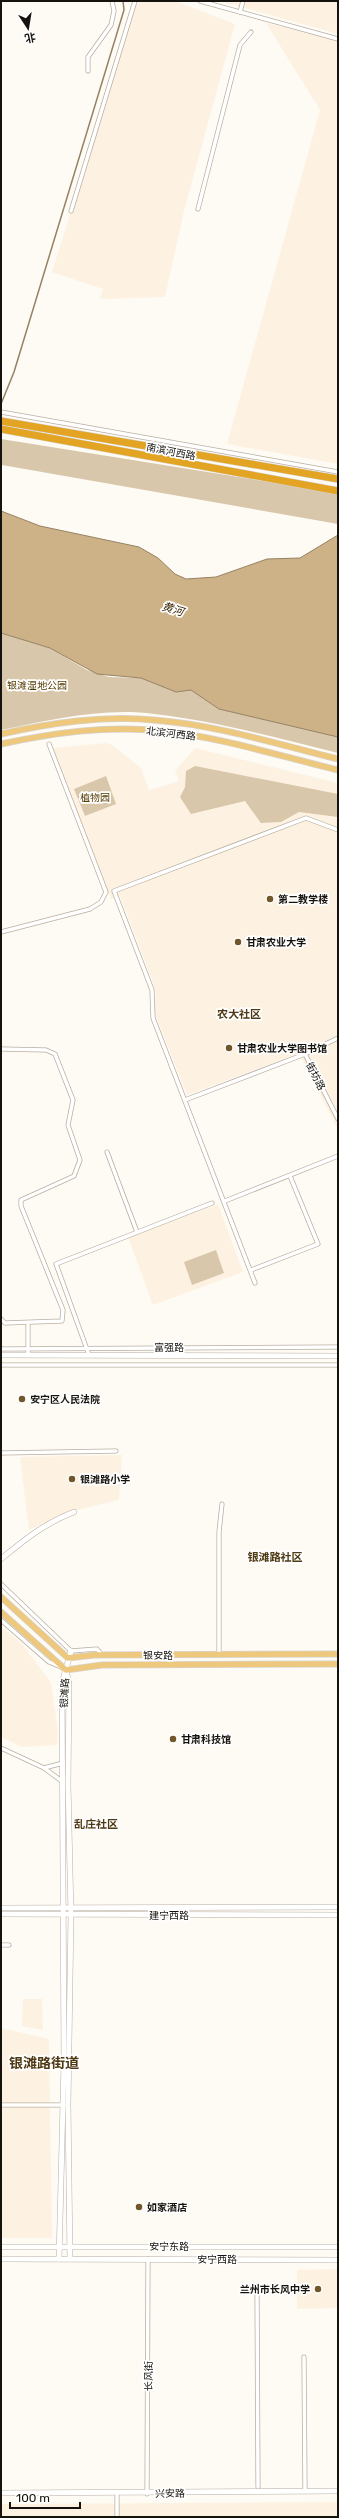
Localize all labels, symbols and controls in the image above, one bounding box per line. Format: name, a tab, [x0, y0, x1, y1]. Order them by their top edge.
north arrow	[8, 8, 48, 48]
text: 北	[23, 30, 37, 45]
street label: 南滨河西路	[145, 441, 196, 463]
water label: 黄河	[160, 600, 187, 619]
park label: 银滩湿地公园	[7, 680, 67, 692]
street label: 北滨河西路	[145, 725, 196, 743]
park label: 植物园	[80, 792, 110, 804]
marker: 第二教学楼	[265, 894, 275, 904]
place label: 第二教学楼	[278, 894, 328, 906]
marker: 甘肃农业大学	[233, 937, 243, 947]
place label: 甘肃农业大学	[246, 937, 306, 949]
district label: 农大社区	[217, 1008, 261, 1021]
marker: 甘肃农业大学图书馆	[224, 1043, 234, 1053]
place label: 甘肃农业大学图书馆	[237, 1043, 327, 1055]
street label: 街坊路	[302, 1059, 327, 1093]
street label: 富强路	[154, 1342, 184, 1354]
marker: 安宁区人民法院	[17, 1394, 27, 1404]
place label: 安宁区人民法院	[30, 1394, 100, 1406]
marker: 银滩路小学	[67, 1474, 77, 1484]
place label: 银滩路小学	[80, 1474, 130, 1486]
district label: 银滩路社区	[248, 1551, 303, 1564]
street label: 银安路	[143, 1650, 173, 1662]
street label: 银滩路	[58, 1678, 72, 1708]
marker: 甘肃科技馆	[168, 1734, 178, 1744]
place label: 甘肃科技馆	[181, 1734, 231, 1746]
district label: 乱庄社区	[74, 1818, 118, 1831]
street label: 建宁西路	[149, 1910, 189, 1922]
district label: 银滩路街道	[9, 2055, 79, 2072]
place label: 如家酒店	[147, 2201, 187, 2214]
marker: 如家酒店	[134, 2202, 144, 2212]
street label: 安宁东路	[149, 2241, 189, 2253]
street label: 安宁西路	[197, 2254, 237, 2266]
place label: 兰州市长风中学	[240, 2283, 310, 2296]
marker: 兰州市长风中学	[313, 2284, 323, 2294]
street label: 长风街	[143, 2361, 155, 2391]
scale bar	[10, 2484, 80, 2510]
street label: 兴安路	[155, 2488, 185, 2500]
text: 100 m	[16, 2491, 50, 2505]

